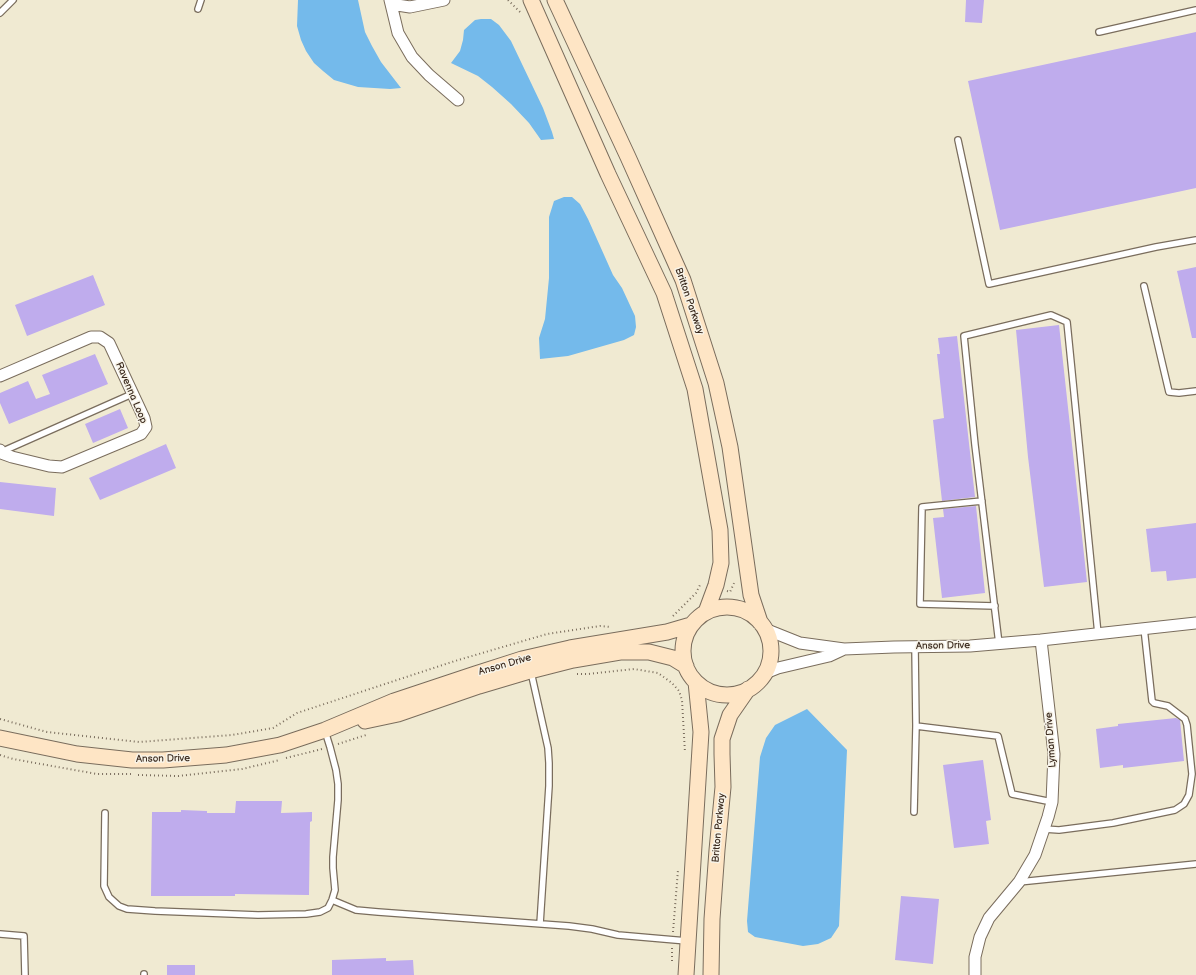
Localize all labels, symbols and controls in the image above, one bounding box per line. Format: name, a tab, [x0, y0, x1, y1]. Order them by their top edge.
street label: Britton Parkway	[672, 266, 706, 336]
street label: Ravenna Loop	[113, 360, 149, 426]
street label: Anson Drive	[916, 640, 970, 652]
street label: Anson Drive	[477, 652, 533, 678]
street label: Lyman Drive	[1043, 712, 1059, 768]
street label: Anson Drive	[136, 753, 190, 765]
street label: Britton Parkway	[710, 793, 728, 863]

